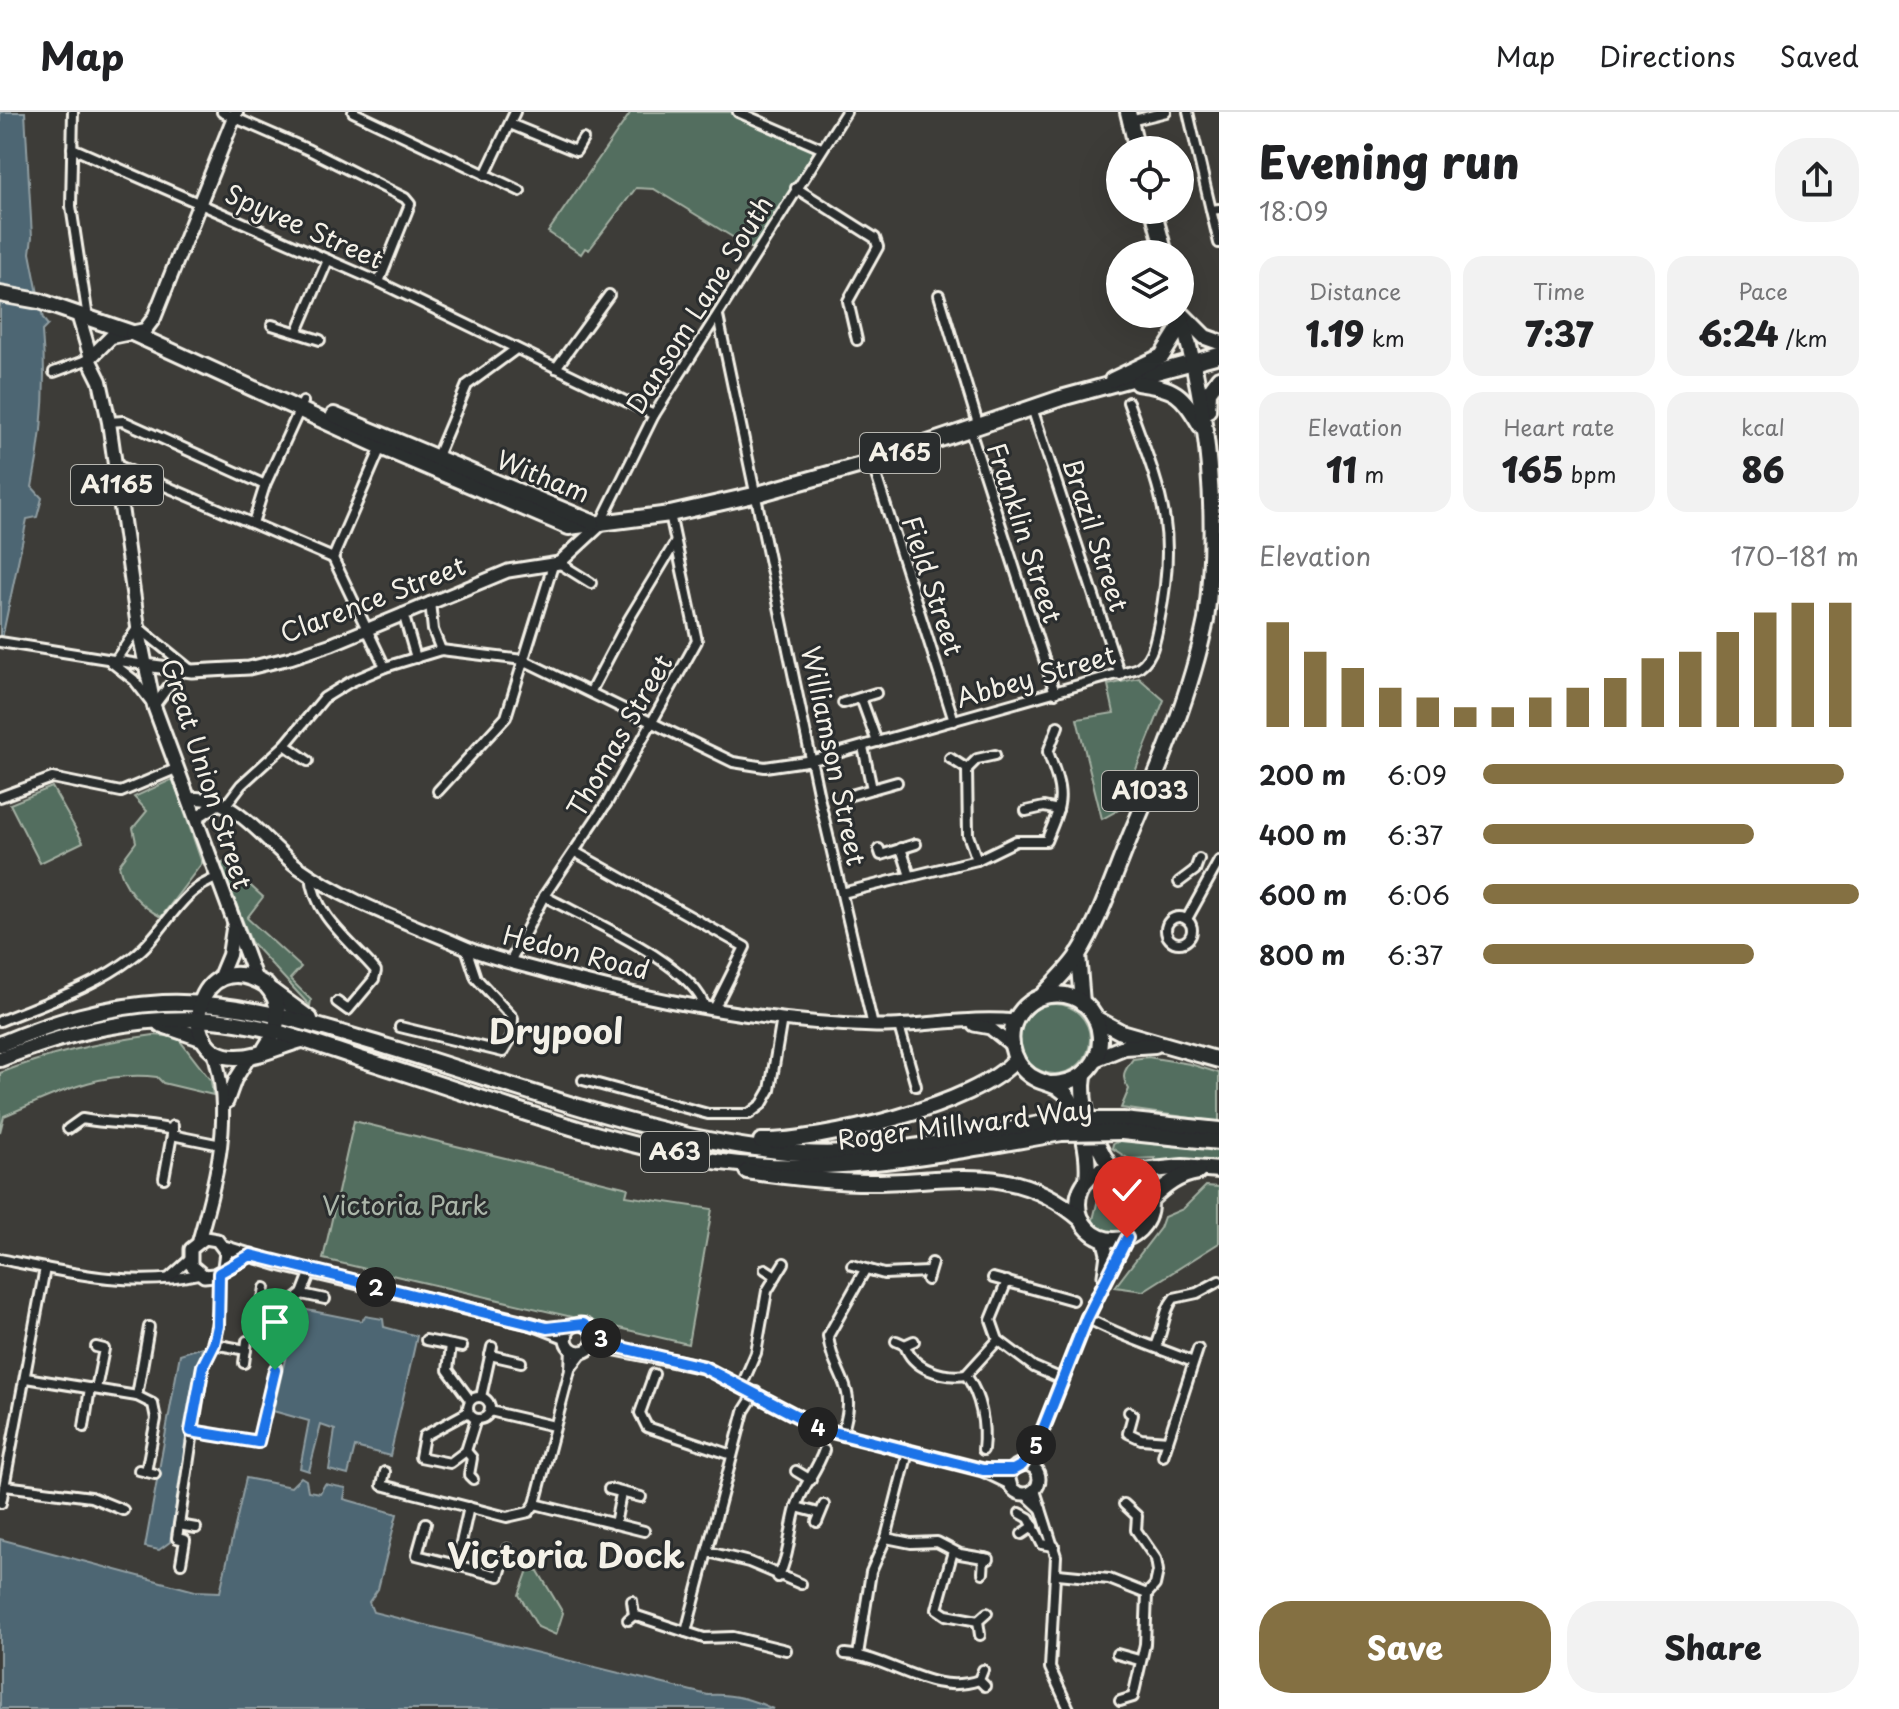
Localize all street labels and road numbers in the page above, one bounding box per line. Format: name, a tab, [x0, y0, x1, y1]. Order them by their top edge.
street label: Spyvee Street	[219, 173, 390, 278]
street label: Dansom Lane South	[616, 187, 782, 421]
road number: A165	[860, 433, 940, 473]
street label: Franklin Street	[978, 437, 1073, 628]
street label: Witham	[491, 439, 596, 512]
street label: Brazil Street	[1053, 453, 1140, 616]
road number: A1165	[71, 465, 163, 505]
street label: Field Street	[893, 511, 974, 660]
street label: Clarence Street	[274, 545, 471, 652]
street label: Abbey Street	[951, 634, 1120, 717]
street label: Williamson Street	[792, 642, 877, 869]
street label: Thomas Street	[556, 646, 681, 824]
street label: Great Union Street	[152, 653, 263, 894]
road number: A1033	[1102, 771, 1198, 811]
street label: Hedon Road	[499, 915, 654, 989]
street label: Roger Millward Way	[835, 1089, 1095, 1159]
road number: A63	[641, 1132, 709, 1172]

